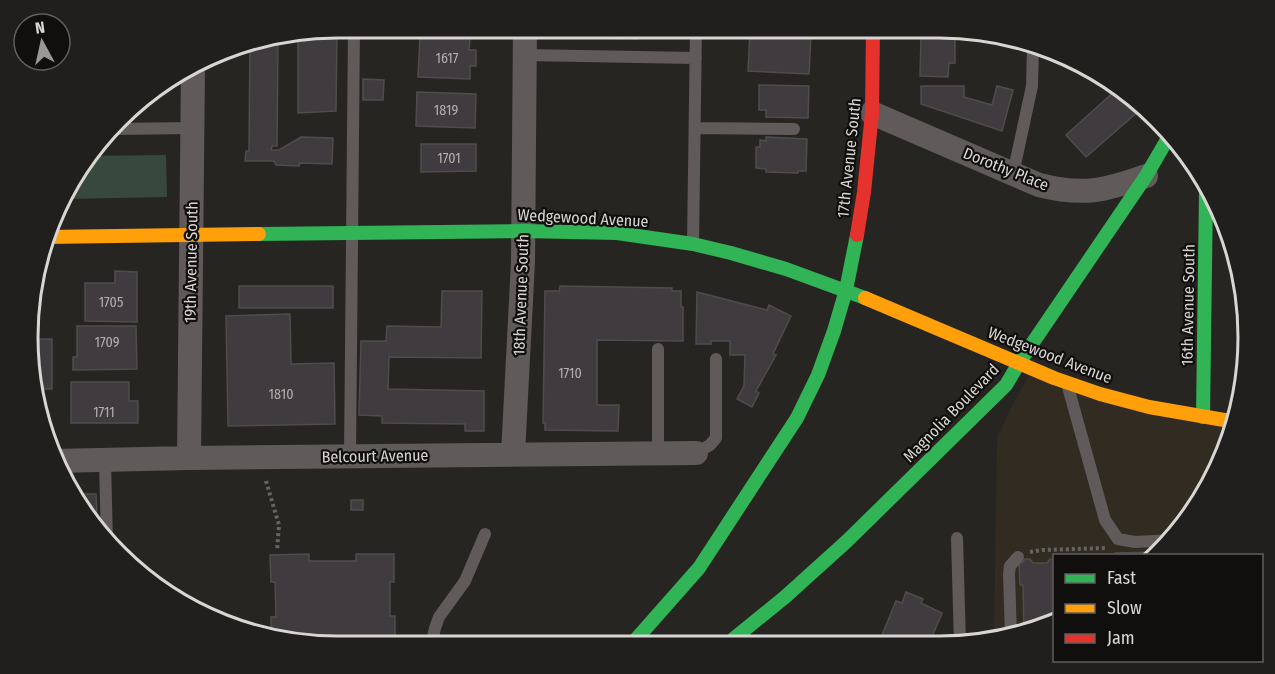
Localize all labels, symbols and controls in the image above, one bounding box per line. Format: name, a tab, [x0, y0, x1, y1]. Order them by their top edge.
north arrow	[12, 12, 72, 72]
text: N	[34, 18, 46, 38]
house number: 1617	[436, 50, 459, 67]
street label: 17th Avenue South	[833, 97, 865, 219]
house number: 1819	[434, 102, 458, 119]
street label: Dorothy Place	[961, 143, 1052, 195]
house number: 1701	[437, 150, 461, 167]
street label: 19th Avenue South	[180, 201, 202, 323]
street label: Wedgewood Avenue	[517, 205, 649, 231]
street label: 18th Avenue South	[509, 234, 533, 356]
street label: 16th Avenue South	[1177, 244, 1199, 366]
house number: 1705	[99, 294, 123, 311]
street label: Wedgewood Avenue	[985, 323, 1115, 387]
house number: 1709	[95, 334, 120, 351]
street label: Magnolia Boulevard	[899, 360, 1003, 466]
house number: 1710	[558, 365, 582, 382]
house number: 1810	[269, 386, 293, 403]
house number: 1711	[93, 404, 115, 421]
street label: Belcourt Avenue	[321, 446, 429, 466]
legend	[1053, 554, 1263, 662]
text: Fast	[1107, 567, 1136, 589]
text: Slow	[1107, 597, 1142, 619]
text: Jam	[1107, 627, 1135, 649]

